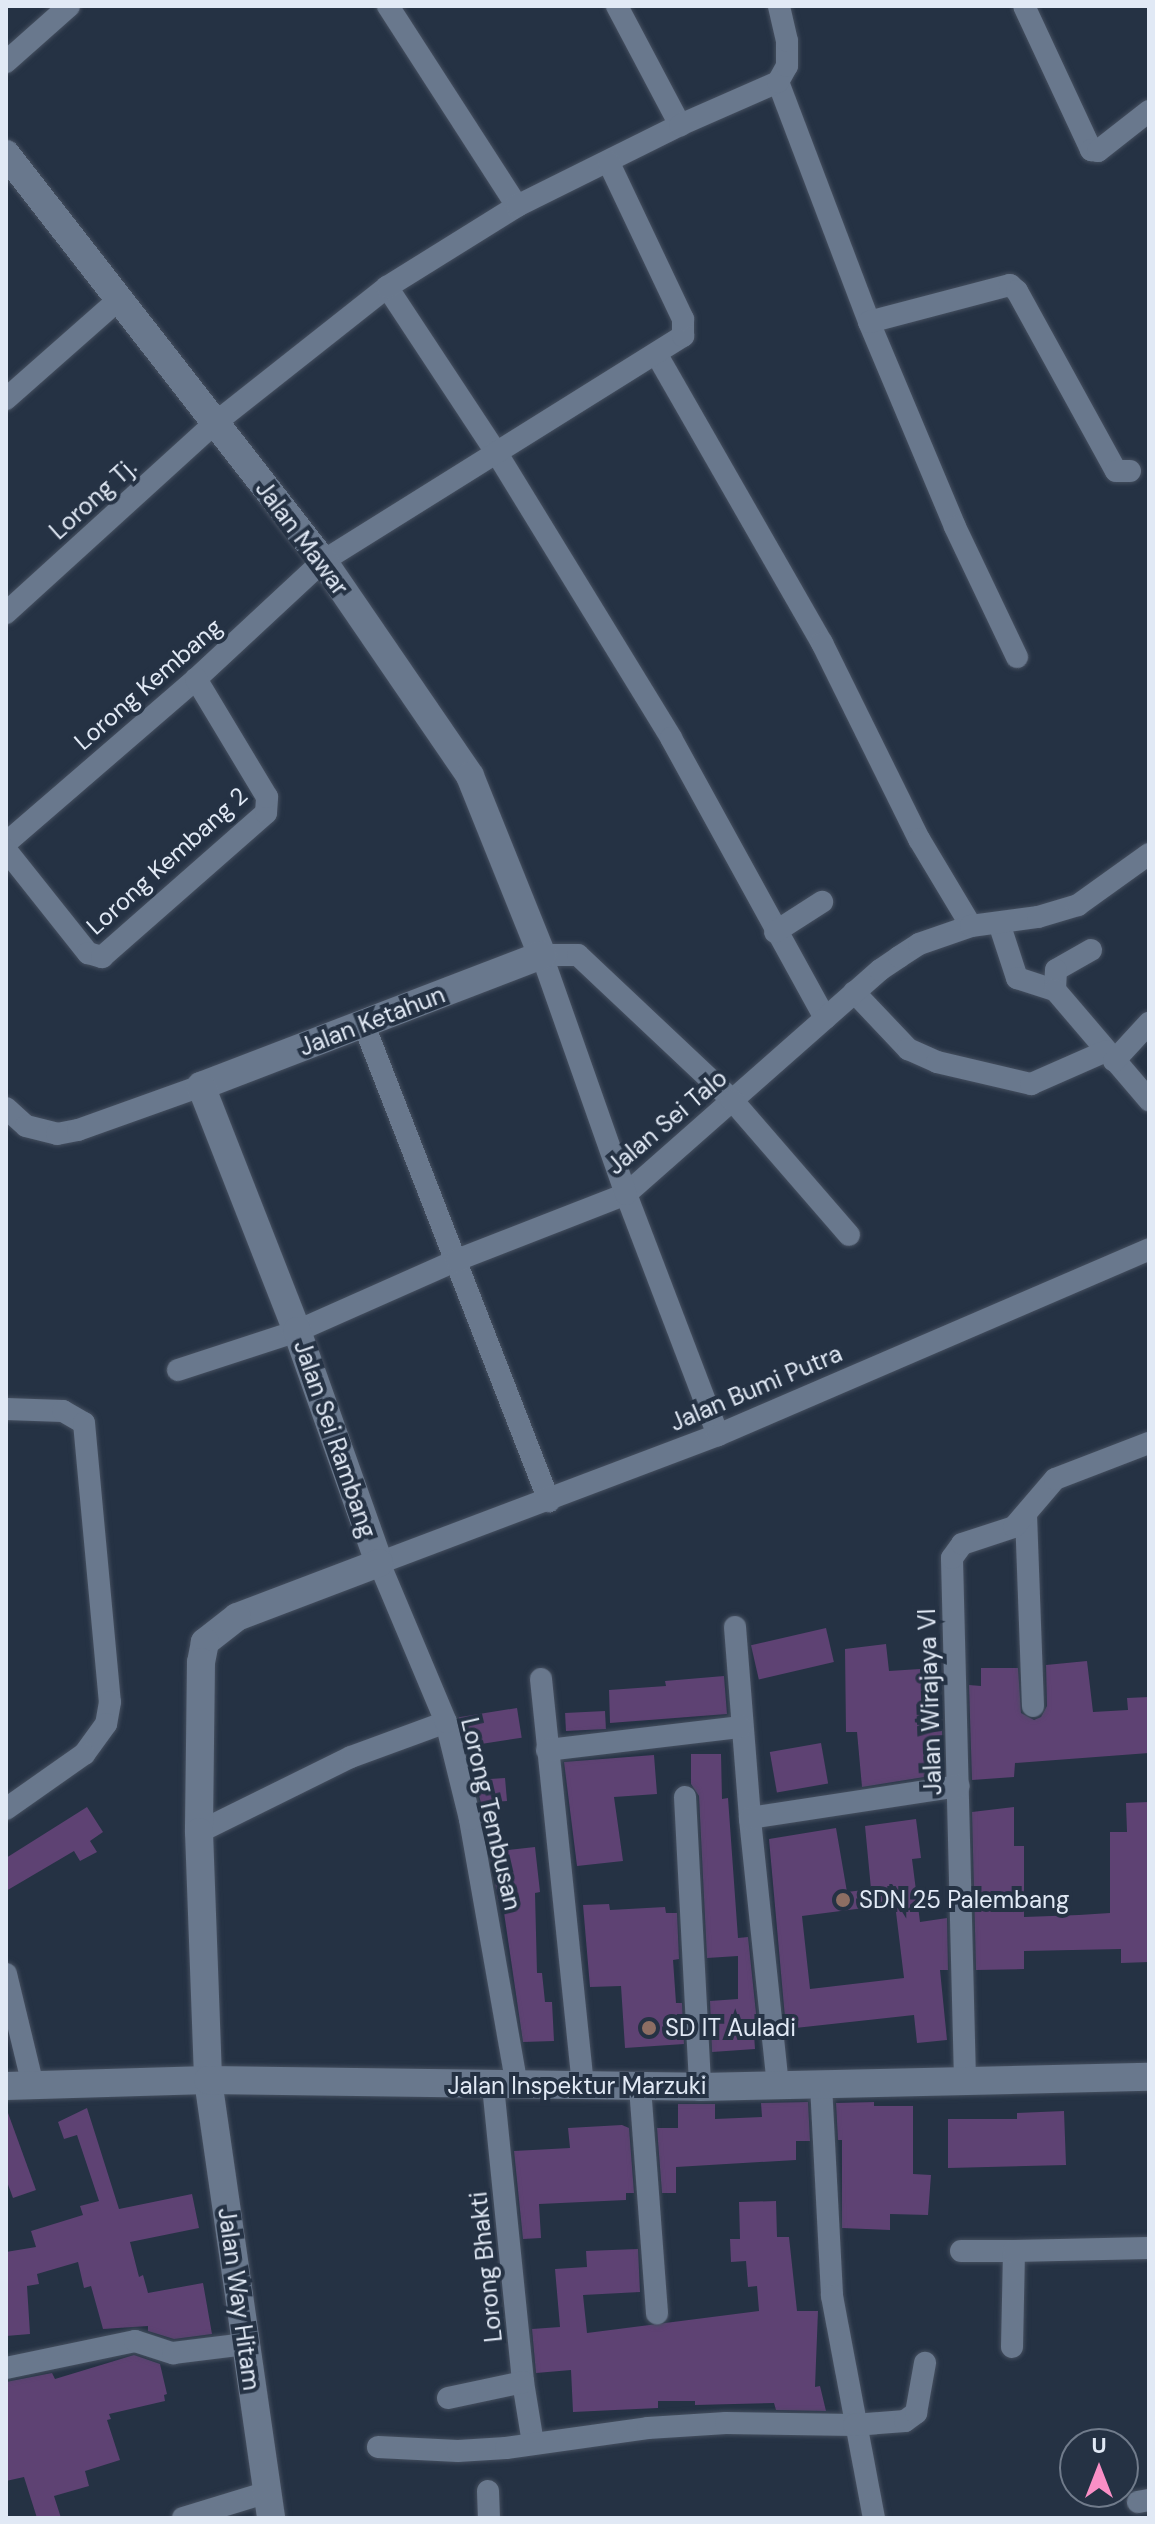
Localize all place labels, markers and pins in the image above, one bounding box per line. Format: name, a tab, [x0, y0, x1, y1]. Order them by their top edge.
place label: SDN 25 Palembang	[859, 1886, 1069, 1914]
marker: SDN 25 Palembang	[834, 1891, 852, 1909]
place label: SD IT Auladi	[665, 2014, 796, 2042]
marker: SD IT Auladi	[640, 2019, 658, 2037]

